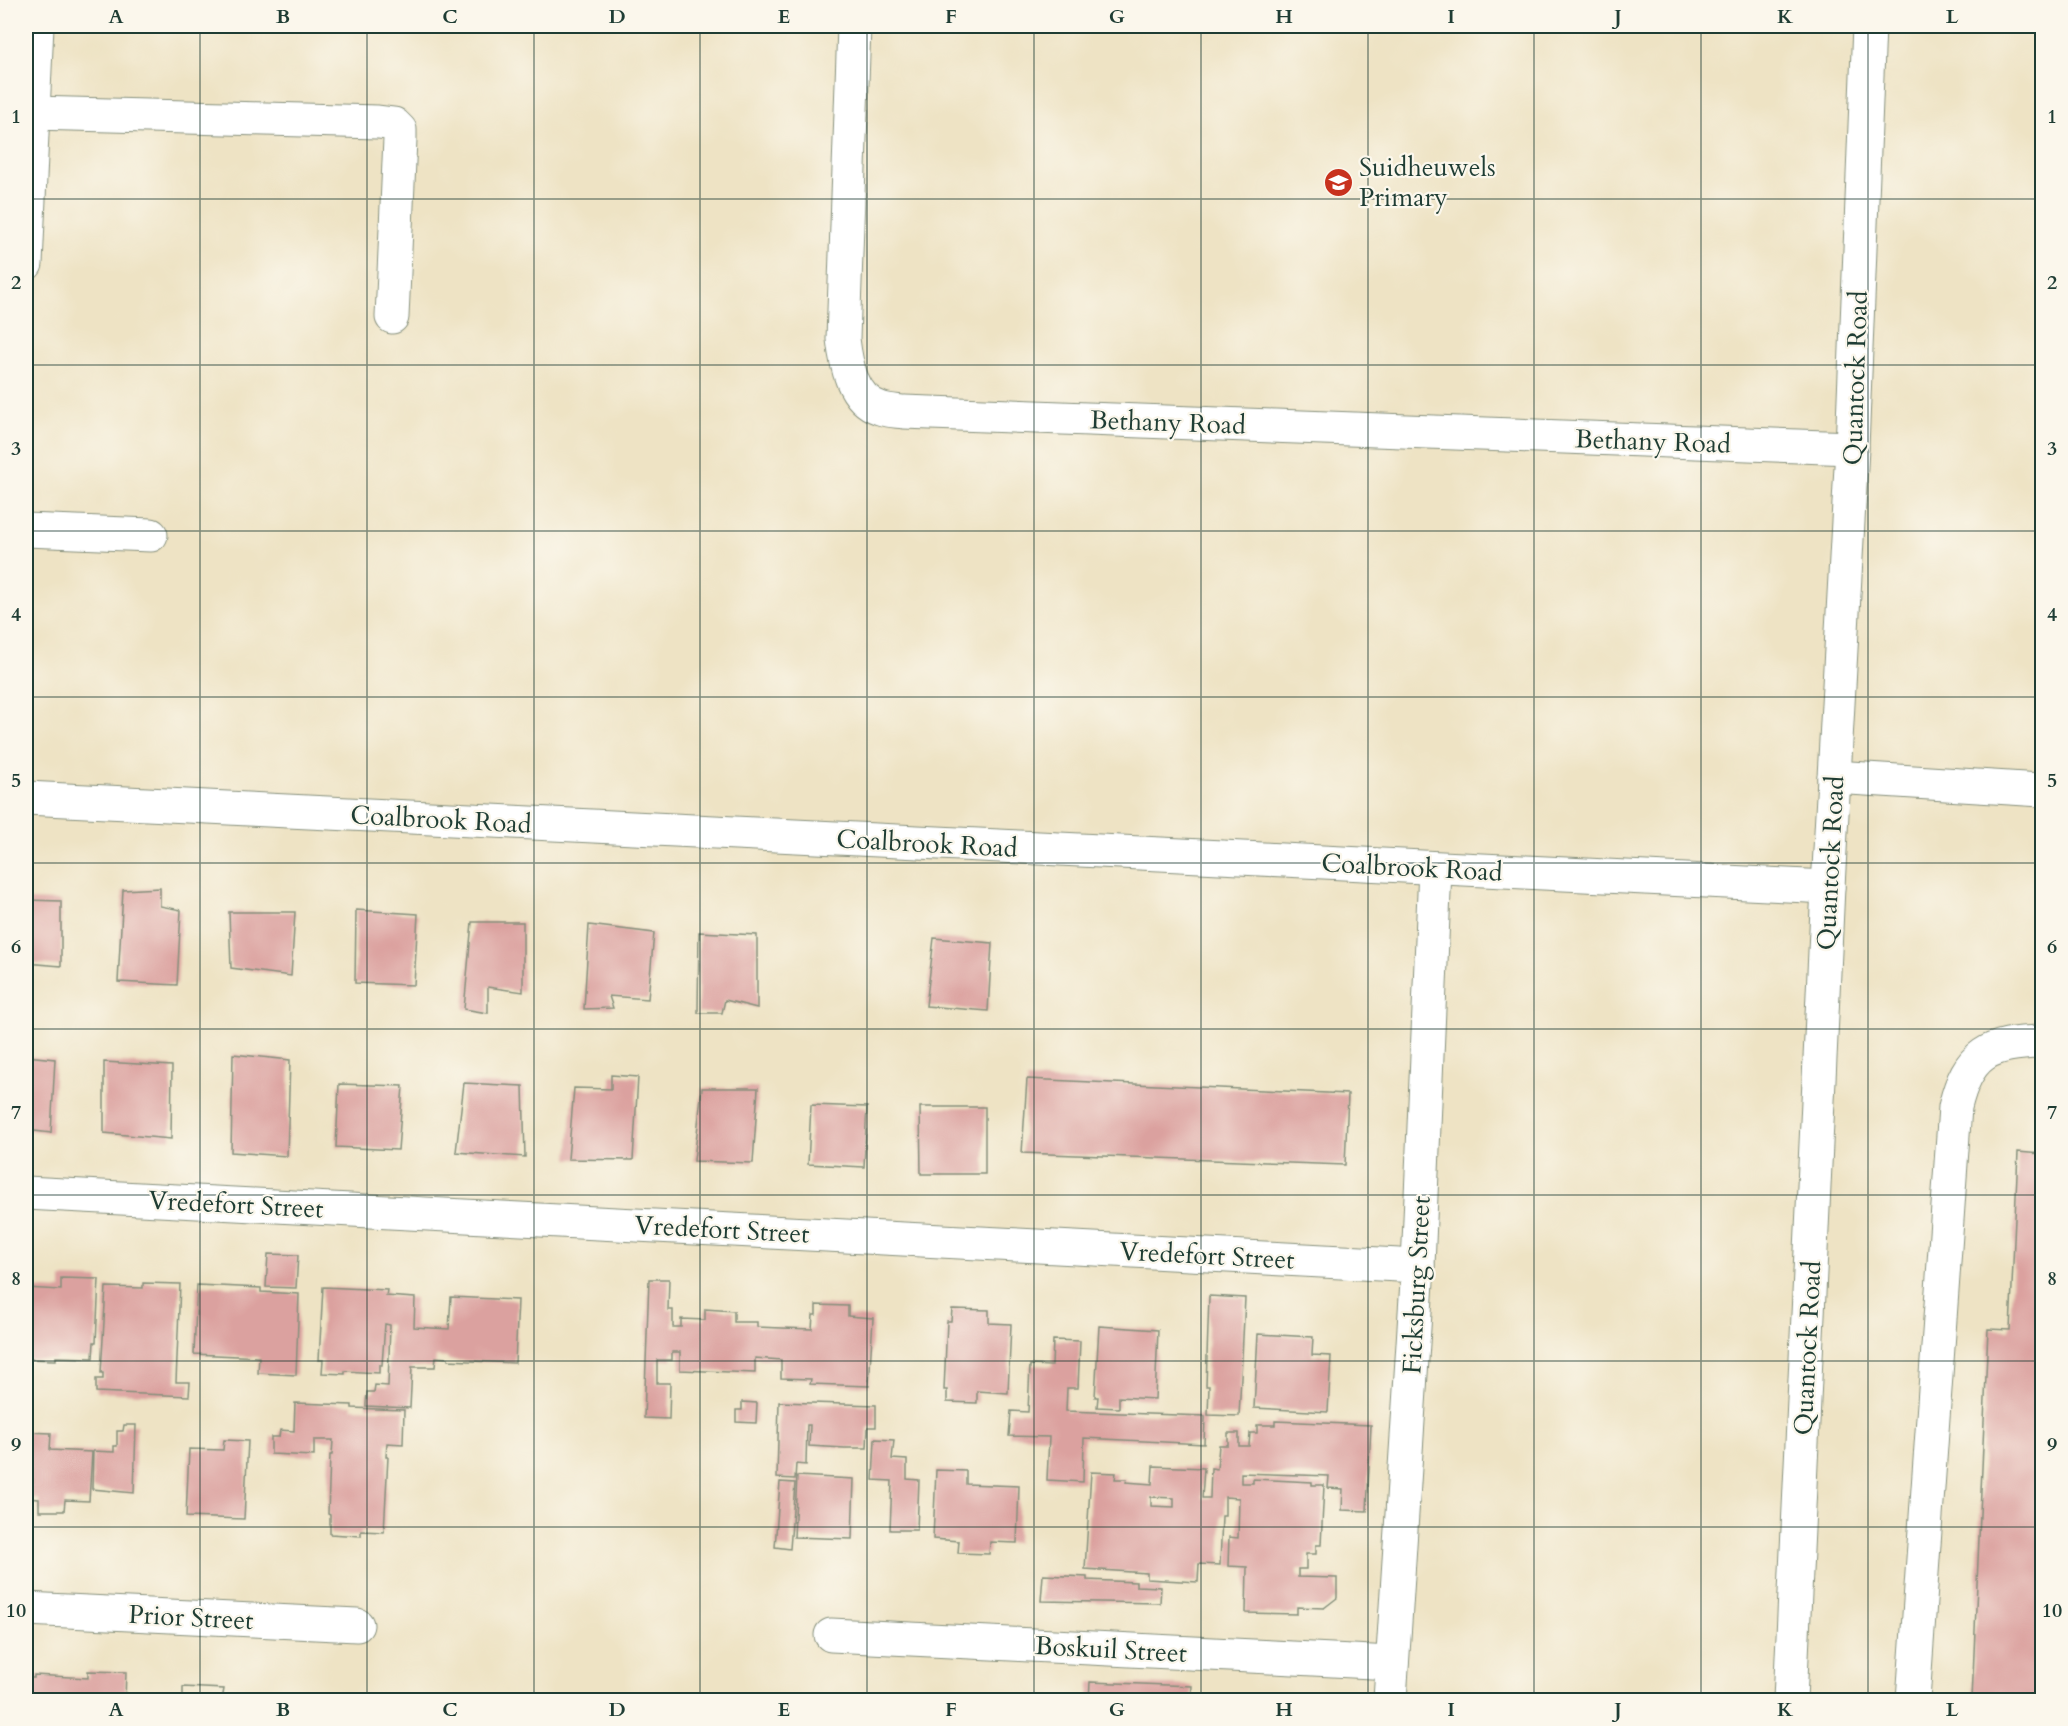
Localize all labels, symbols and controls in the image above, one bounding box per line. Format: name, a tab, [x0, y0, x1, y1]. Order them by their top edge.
text: A	[108, 3, 124, 30]
text: B	[276, 3, 290, 30]
text: C	[442, 3, 458, 30]
text: D	[608, 3, 626, 30]
text: E	[778, 3, 790, 30]
text: F	[945, 3, 957, 30]
text: G	[1109, 3, 1125, 30]
text: H	[1275, 3, 1293, 30]
text: I	[1447, 3, 1455, 30]
text: J	[1611, 3, 1622, 30]
text: K	[1777, 3, 1794, 30]
text: L	[1946, 3, 1959, 30]
text: 1	[11, 103, 21, 130]
text: 1	[2047, 103, 2057, 130]
place label: Suidheuwels Primary	[1359, 150, 1496, 215]
school or university icon: Suidheuwels Primary	[1322, 166, 1354, 198]
text: 2	[11, 269, 21, 296]
text: 2	[2047, 269, 2057, 296]
street label: Quantock Road	[1835, 290, 1876, 466]
street label: Bethany Road	[1089, 402, 1247, 443]
street label: Bethany Road	[1574, 421, 1732, 462]
text: 3	[11, 435, 21, 462]
text: 3	[2047, 435, 2057, 462]
text: 4	[11, 601, 21, 628]
text: 4	[2047, 601, 2057, 628]
text: 5	[11, 767, 21, 794]
text: 5	[2047, 767, 2057, 794]
street label: Quantock Road	[1808, 775, 1853, 951]
street label: Coalbrook Road	[349, 797, 533, 842]
street label: Coalbrook Road	[835, 821, 1019, 866]
street label: Coalbrook Road	[1320, 845, 1504, 890]
text: 6	[11, 933, 21, 960]
text: 6	[2047, 933, 2057, 960]
text: 7	[11, 1099, 21, 1126]
text: 7	[2047, 1099, 2057, 1126]
street label: Vredefort Street	[148, 1182, 324, 1227]
street label: Ficksburg Street	[1394, 1195, 1439, 1375]
street label: Vredefort Street	[634, 1207, 810, 1252]
street label: Vredefort Street	[1119, 1233, 1295, 1278]
street label: Quantock Road	[1785, 1260, 1830, 1436]
text: 8	[11, 1265, 21, 1292]
text: 8	[2047, 1265, 2057, 1292]
text: 9	[11, 1431, 21, 1458]
text: 9	[2047, 1431, 2057, 1458]
text: 10	[6, 1597, 26, 1624]
street label: Prior Street	[128, 1597, 254, 1638]
text: 10	[2042, 1597, 2062, 1624]
street label: Boskuil Street	[1034, 1628, 1188, 1671]
text: A	[108, 1696, 124, 1723]
text: B	[276, 1696, 290, 1723]
text: C	[442, 1696, 458, 1723]
text: D	[608, 1696, 626, 1723]
text: E	[778, 1696, 790, 1723]
text: F	[945, 1696, 957, 1723]
text: G	[1109, 1696, 1125, 1723]
text: H	[1275, 1696, 1293, 1723]
text: I	[1447, 1696, 1455, 1723]
text: J	[1611, 1696, 1622, 1723]
text: K	[1777, 1696, 1794, 1723]
text: L	[1946, 1696, 1959, 1723]

